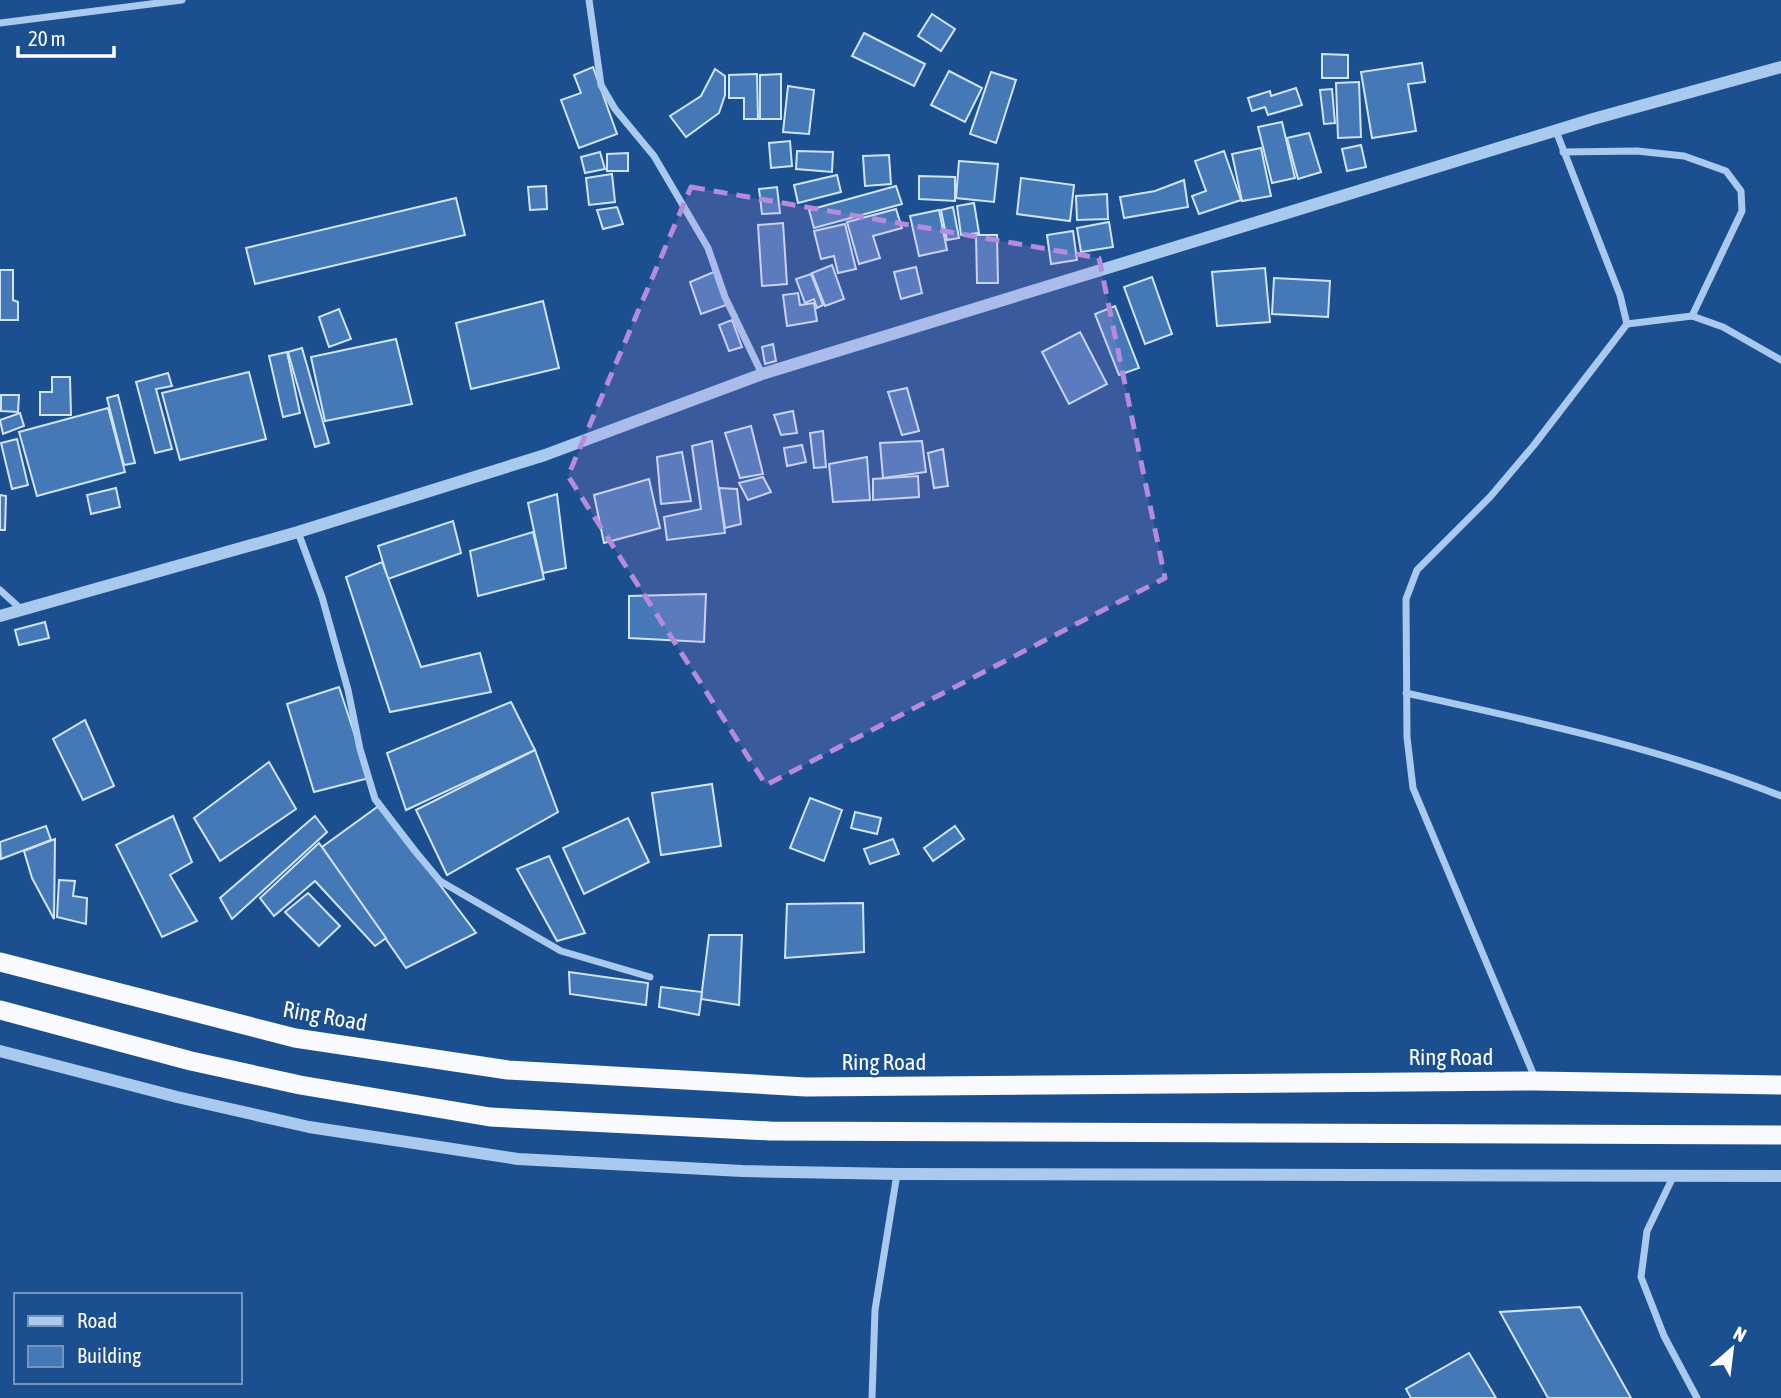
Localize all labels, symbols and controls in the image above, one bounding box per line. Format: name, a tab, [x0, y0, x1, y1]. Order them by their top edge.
scale bar	[18, 14, 114, 58]
text: 20 m	[28, 26, 66, 50]
street label: Ring Road	[281, 996, 369, 1036]
street label: Ring Road	[1409, 1044, 1493, 1070]
street label: Ring Road	[842, 1049, 926, 1075]
legend	[14, 1293, 242, 1384]
text: Road	[77, 1308, 117, 1332]
north arrow	[1697, 1314, 1767, 1384]
text: N	[1730, 1322, 1750, 1346]
text: Building	[77, 1343, 141, 1367]

